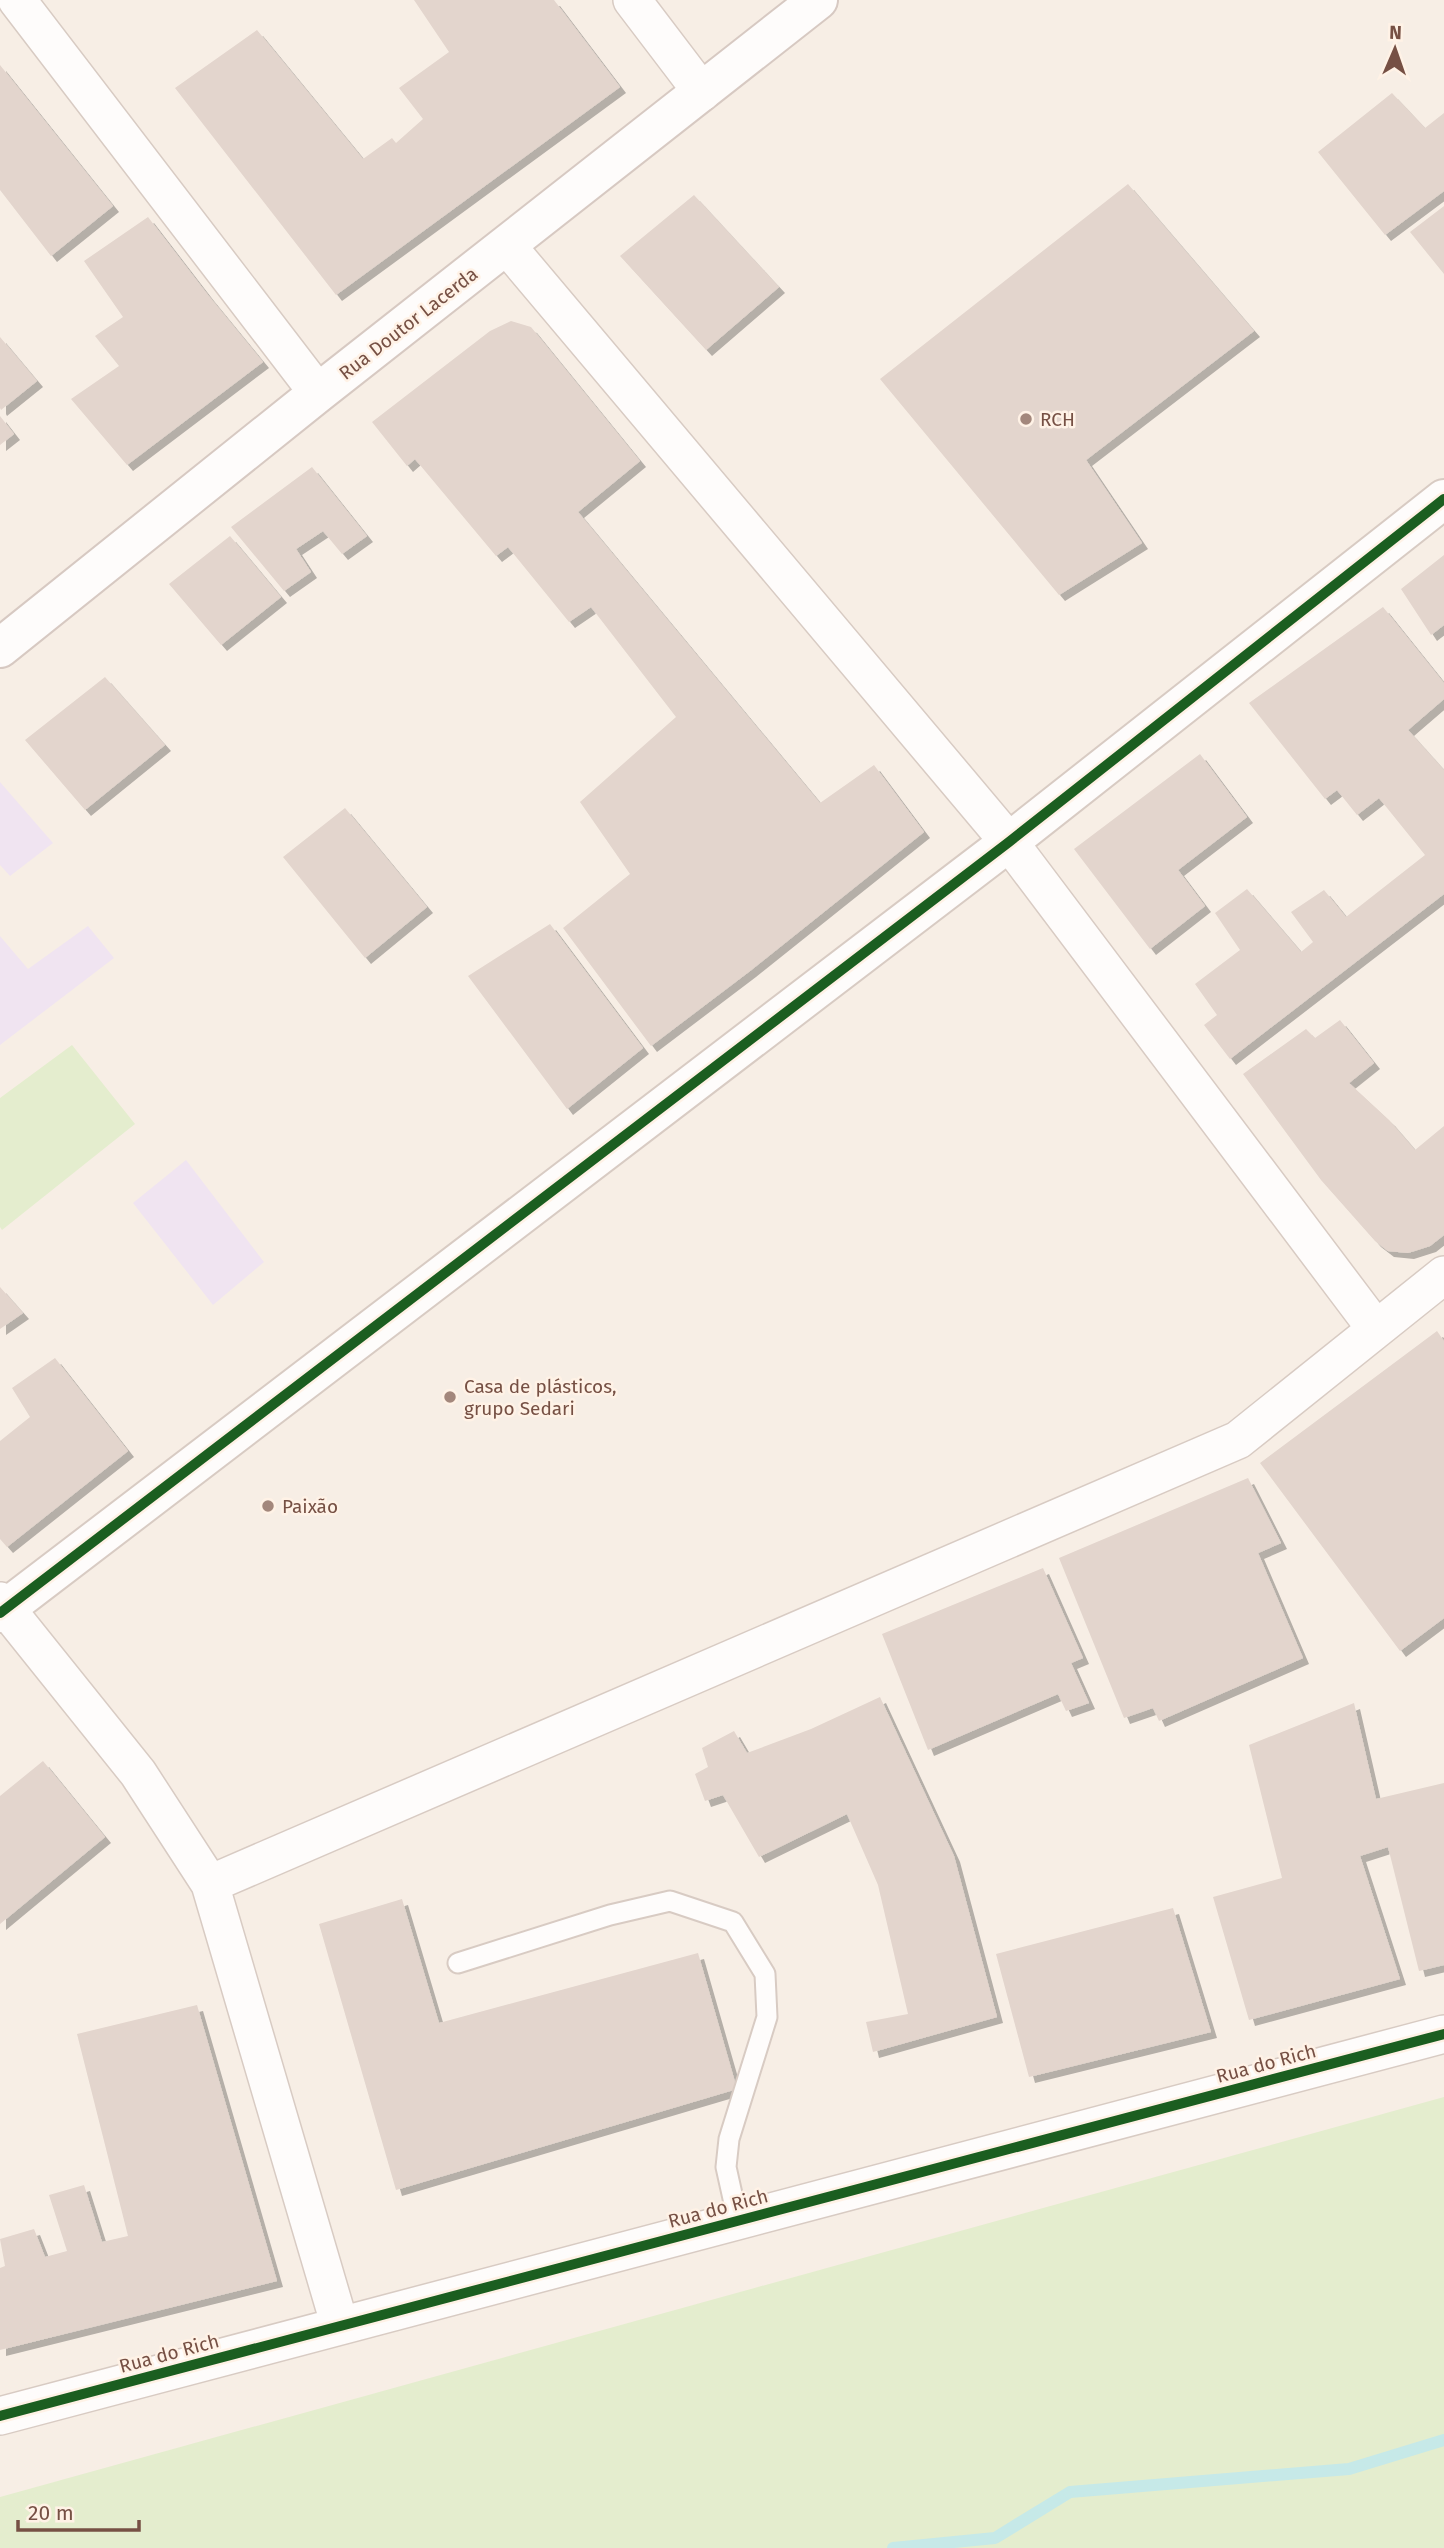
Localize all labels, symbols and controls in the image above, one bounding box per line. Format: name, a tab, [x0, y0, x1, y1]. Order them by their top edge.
north arrow	[1360, 14, 1430, 84]
text: N	[1389, 21, 1402, 44]
street label: Rua Doutor Lacerda	[334, 262, 482, 385]
place label: RCH	[1040, 408, 1075, 431]
marker: RCH	[1018, 411, 1034, 427]
place label: Casa de plásticos, grupo Sedari	[464, 1375, 617, 1420]
marker: Casa de plásticos, grupo Sedari	[442, 1389, 458, 1405]
place label: Paixão	[282, 1495, 338, 1518]
marker: Paixão	[260, 1498, 276, 1514]
street label: Rua do Rich	[1214, 2039, 1319, 2088]
street label: Rua do Rich	[666, 2184, 771, 2233]
street label: Rua do Rich	[117, 2329, 222, 2378]
scale bar	[18, 2488, 138, 2532]
text: 20 m	[28, 2500, 74, 2526]

